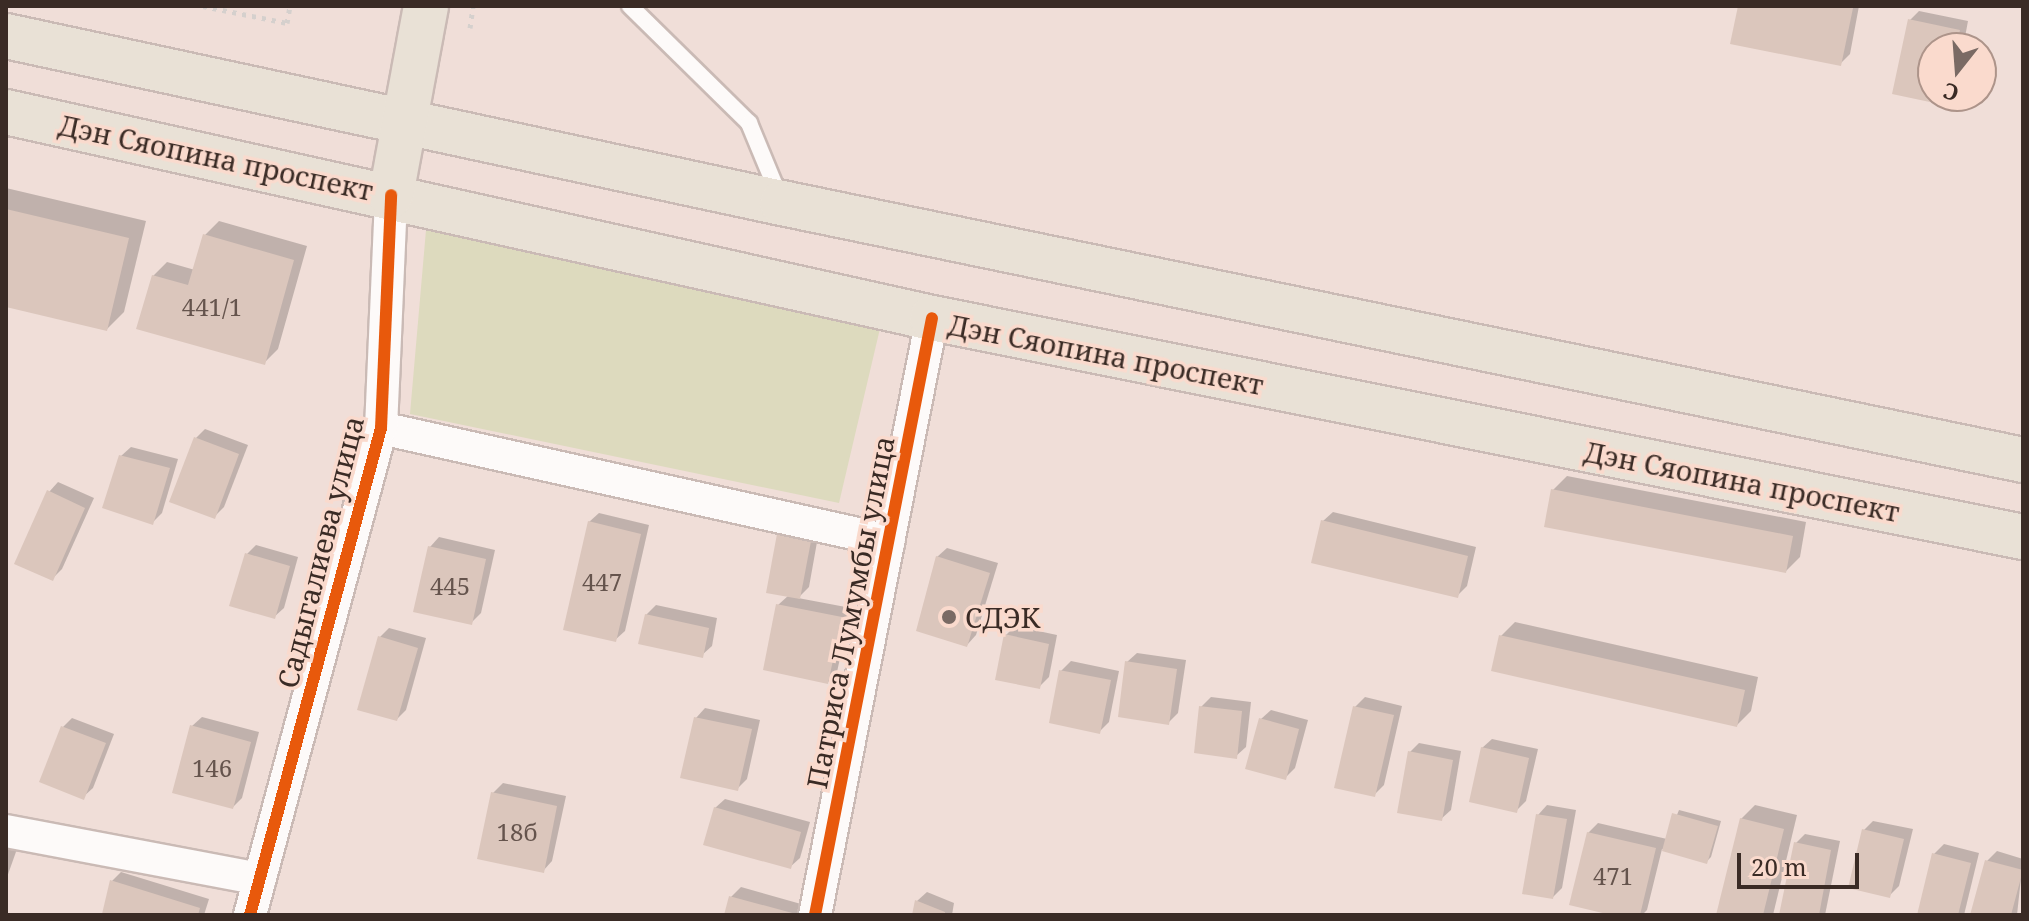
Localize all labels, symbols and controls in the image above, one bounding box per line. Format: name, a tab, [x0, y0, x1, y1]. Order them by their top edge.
north arrow	[1917, 32, 1997, 112]
text: С	[1939, 77, 1962, 110]
street label: Дэн Сяопина проспект	[56, 107, 376, 207]
house number: 441/1	[182, 293, 242, 321]
street label: Дэн Сяопина проспект	[945, 307, 1267, 401]
street label: Садыгалиева улица	[270, 413, 370, 691]
street label: Патриса Лумумбы улица	[799, 433, 901, 791]
street label: Дэн Сяопина проспект	[1581, 434, 1903, 528]
house number: 447	[582, 568, 622, 596]
house number: 445	[430, 572, 470, 600]
place label: СДЭК	[965, 600, 1040, 634]
marker: СДЭК	[940, 608, 958, 626]
house number: 146	[192, 754, 232, 782]
house number: 18б	[497, 818, 537, 846]
scale bar	[1741, 837, 1863, 887]
text: 20 m	[1751, 850, 1807, 883]
house number: 471	[1593, 862, 1633, 890]

